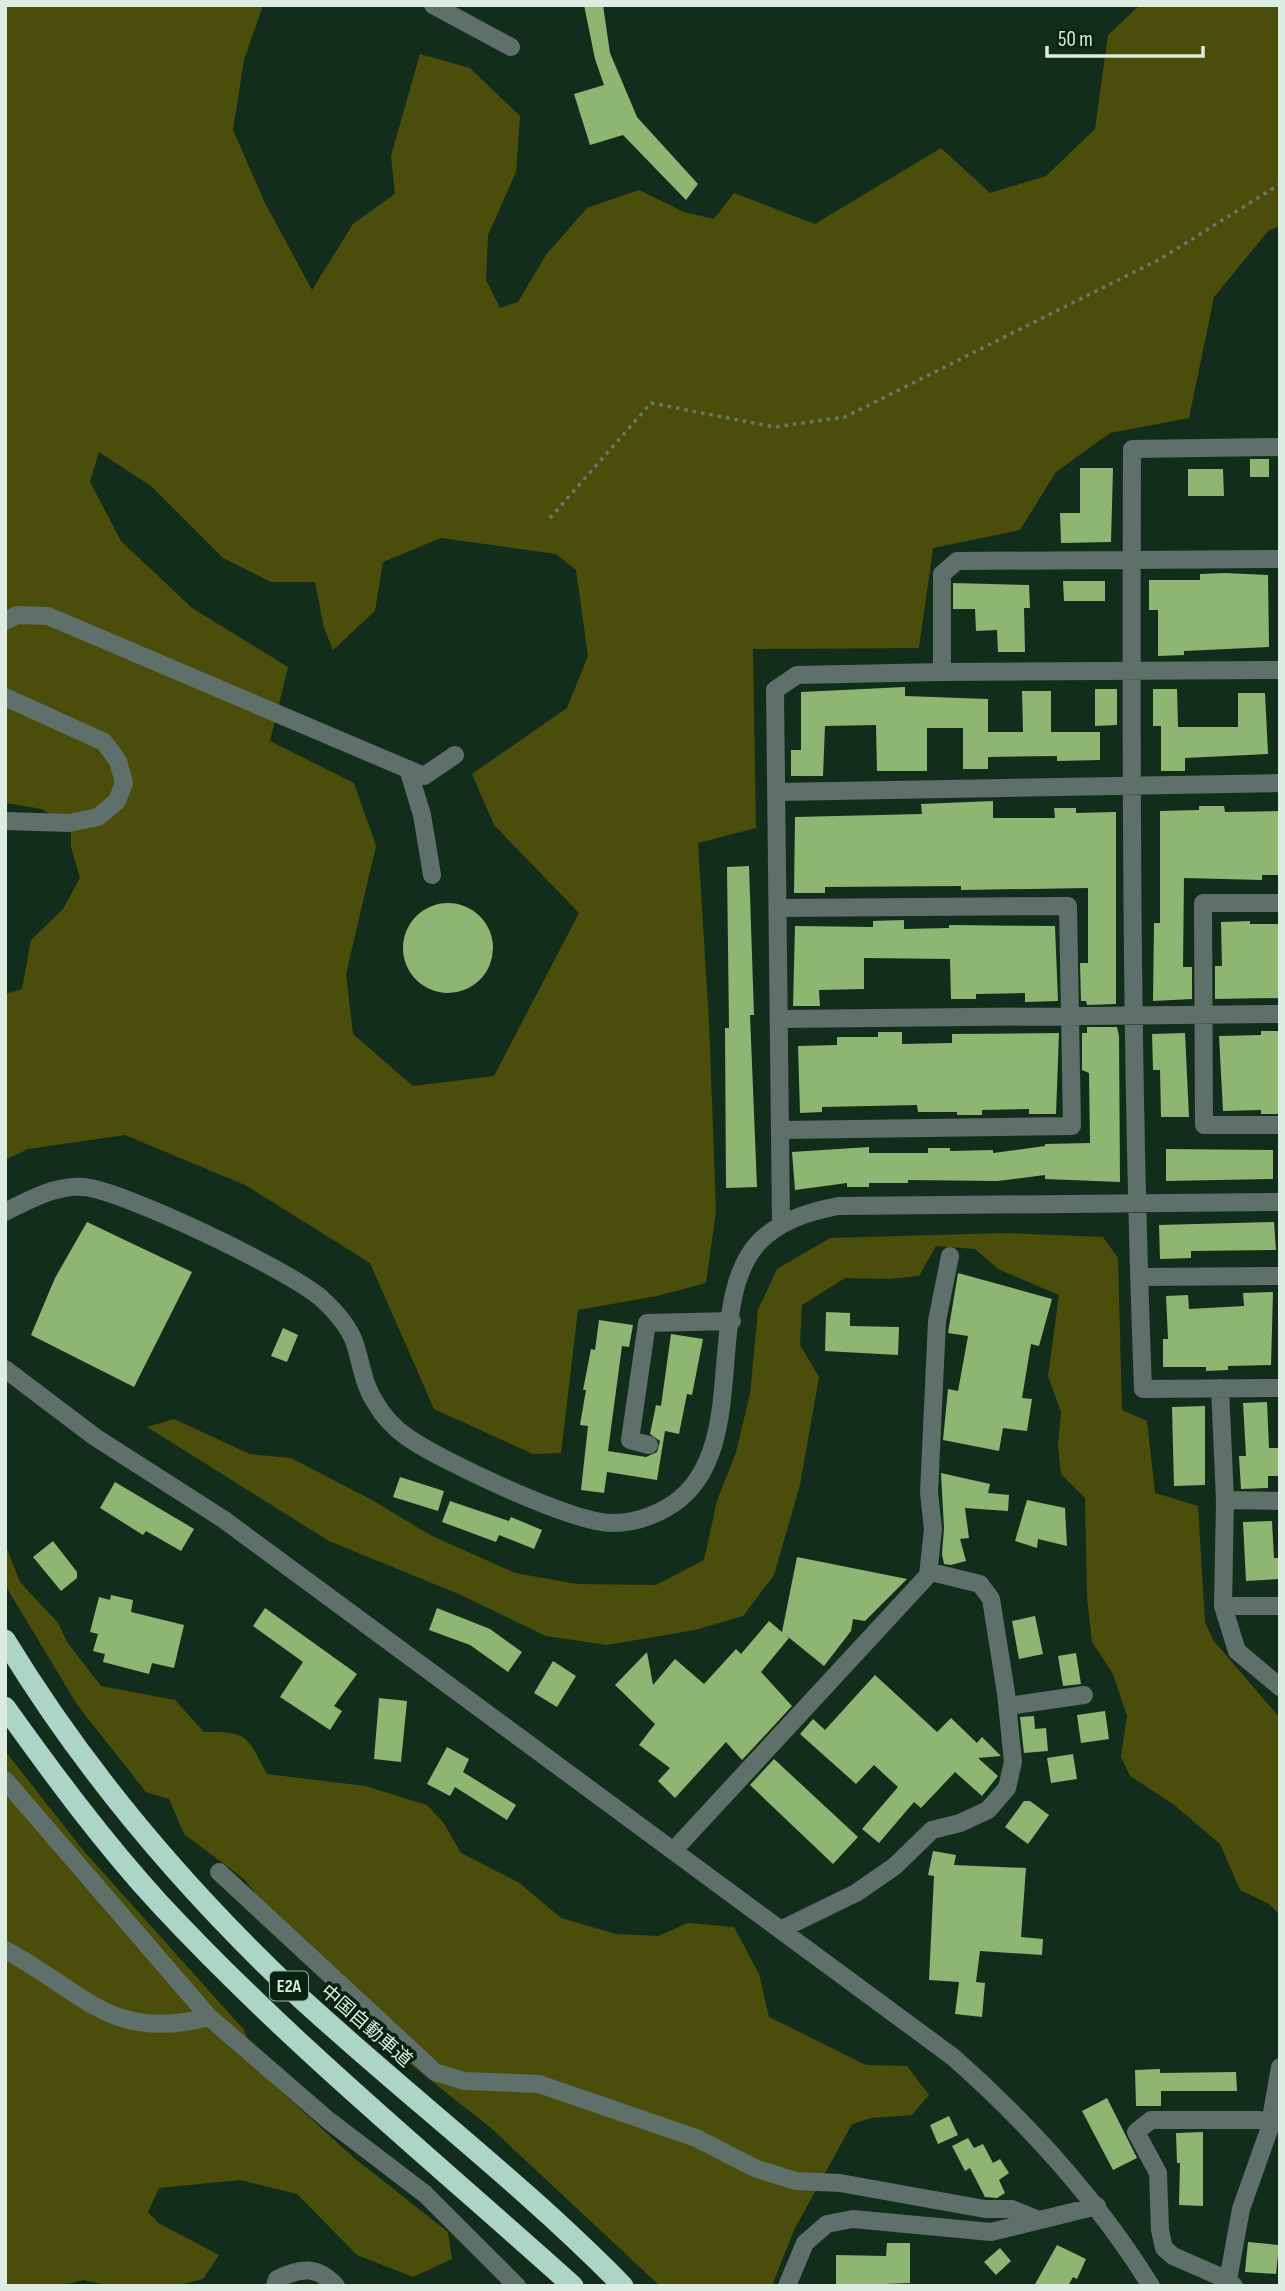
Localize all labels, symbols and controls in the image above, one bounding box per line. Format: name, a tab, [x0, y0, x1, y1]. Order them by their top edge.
scale bar	[1047, 14, 1203, 58]
text: 50 m	[1058, 27, 1093, 52]
road number: E2A	[270, 1972, 308, 2000]
street label: 中国自動車道	[315, 1980, 417, 2072]

